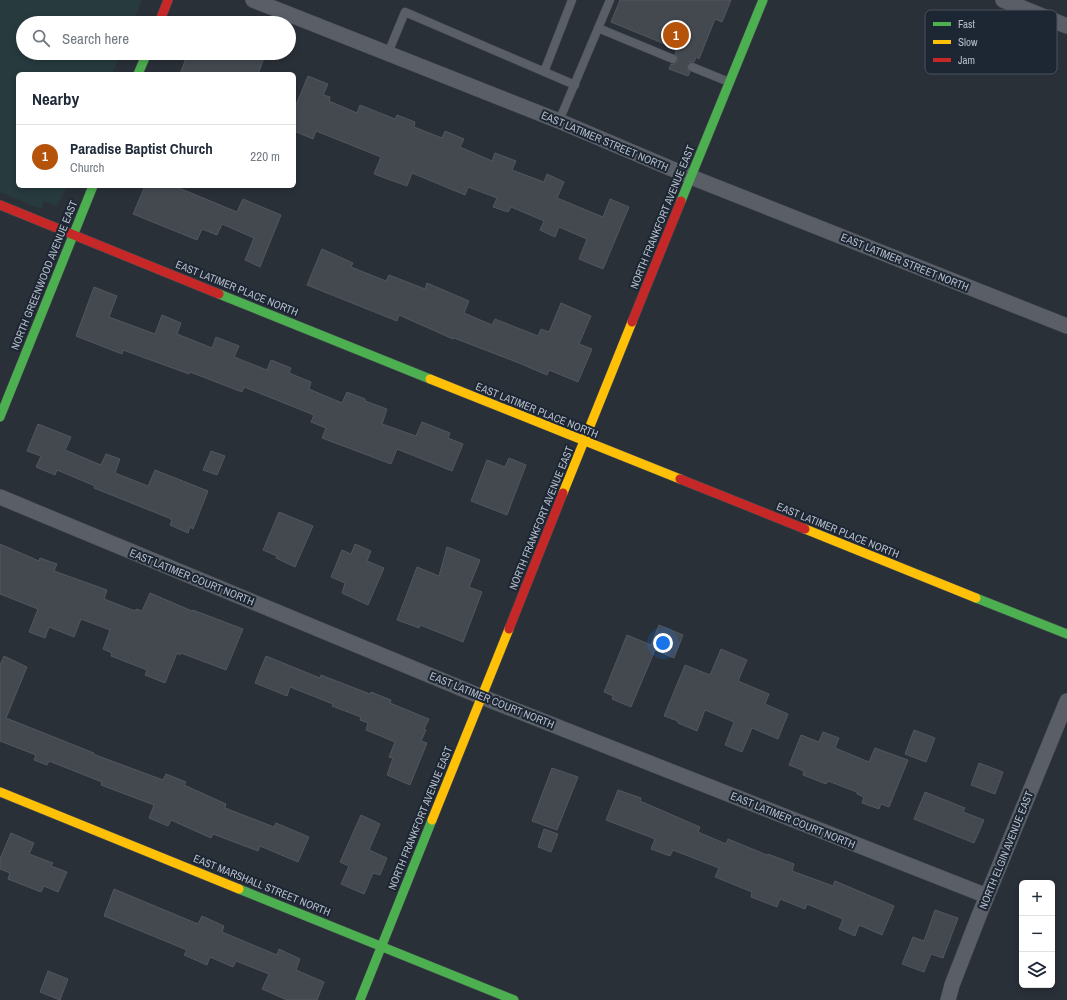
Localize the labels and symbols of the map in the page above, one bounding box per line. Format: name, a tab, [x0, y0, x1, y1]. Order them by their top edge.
legend	[925, 10, 1057, 74]
text: Fast	[958, 17, 976, 31]
pin: 1	[663, 20, 689, 50]
text: Slow	[958, 35, 978, 49]
text: Jam	[958, 53, 975, 67]
street label: EAST LATIMER STREET NORTH	[539, 108, 671, 174]
street label: NORTH FRANKFORT AVENUE EAST	[627, 143, 697, 291]
street label: NORTH GREENWOOD AVENUE EAST	[8, 198, 81, 352]
street label: EAST LATIMER STREET NORTH	[839, 230, 971, 294]
street label: EAST LATIMER PLACE NORTH	[174, 257, 300, 319]
street label: EAST LATIMER PLACE NORTH	[474, 379, 600, 441]
street label: NORTH FRANKFORT AVENUE EAST	[506, 444, 576, 592]
street label: EAST LATIMER PLACE NORTH	[775, 499, 901, 561]
street label: EAST LATIMER COURT NORTH	[128, 546, 256, 608]
your location	[653, 633, 673, 653]
street label: EAST LATIMER COURT NORTH	[428, 669, 556, 731]
street label: NORTH FRANKFORT AVENUE EAST	[385, 744, 455, 892]
street label: EAST LATIMER COURT NORTH	[729, 789, 857, 851]
street label: NORTH ELGIN AVENUE EAST	[976, 789, 1036, 911]
street label: EAST MARSHALL STREET NORTH	[191, 851, 333, 919]

